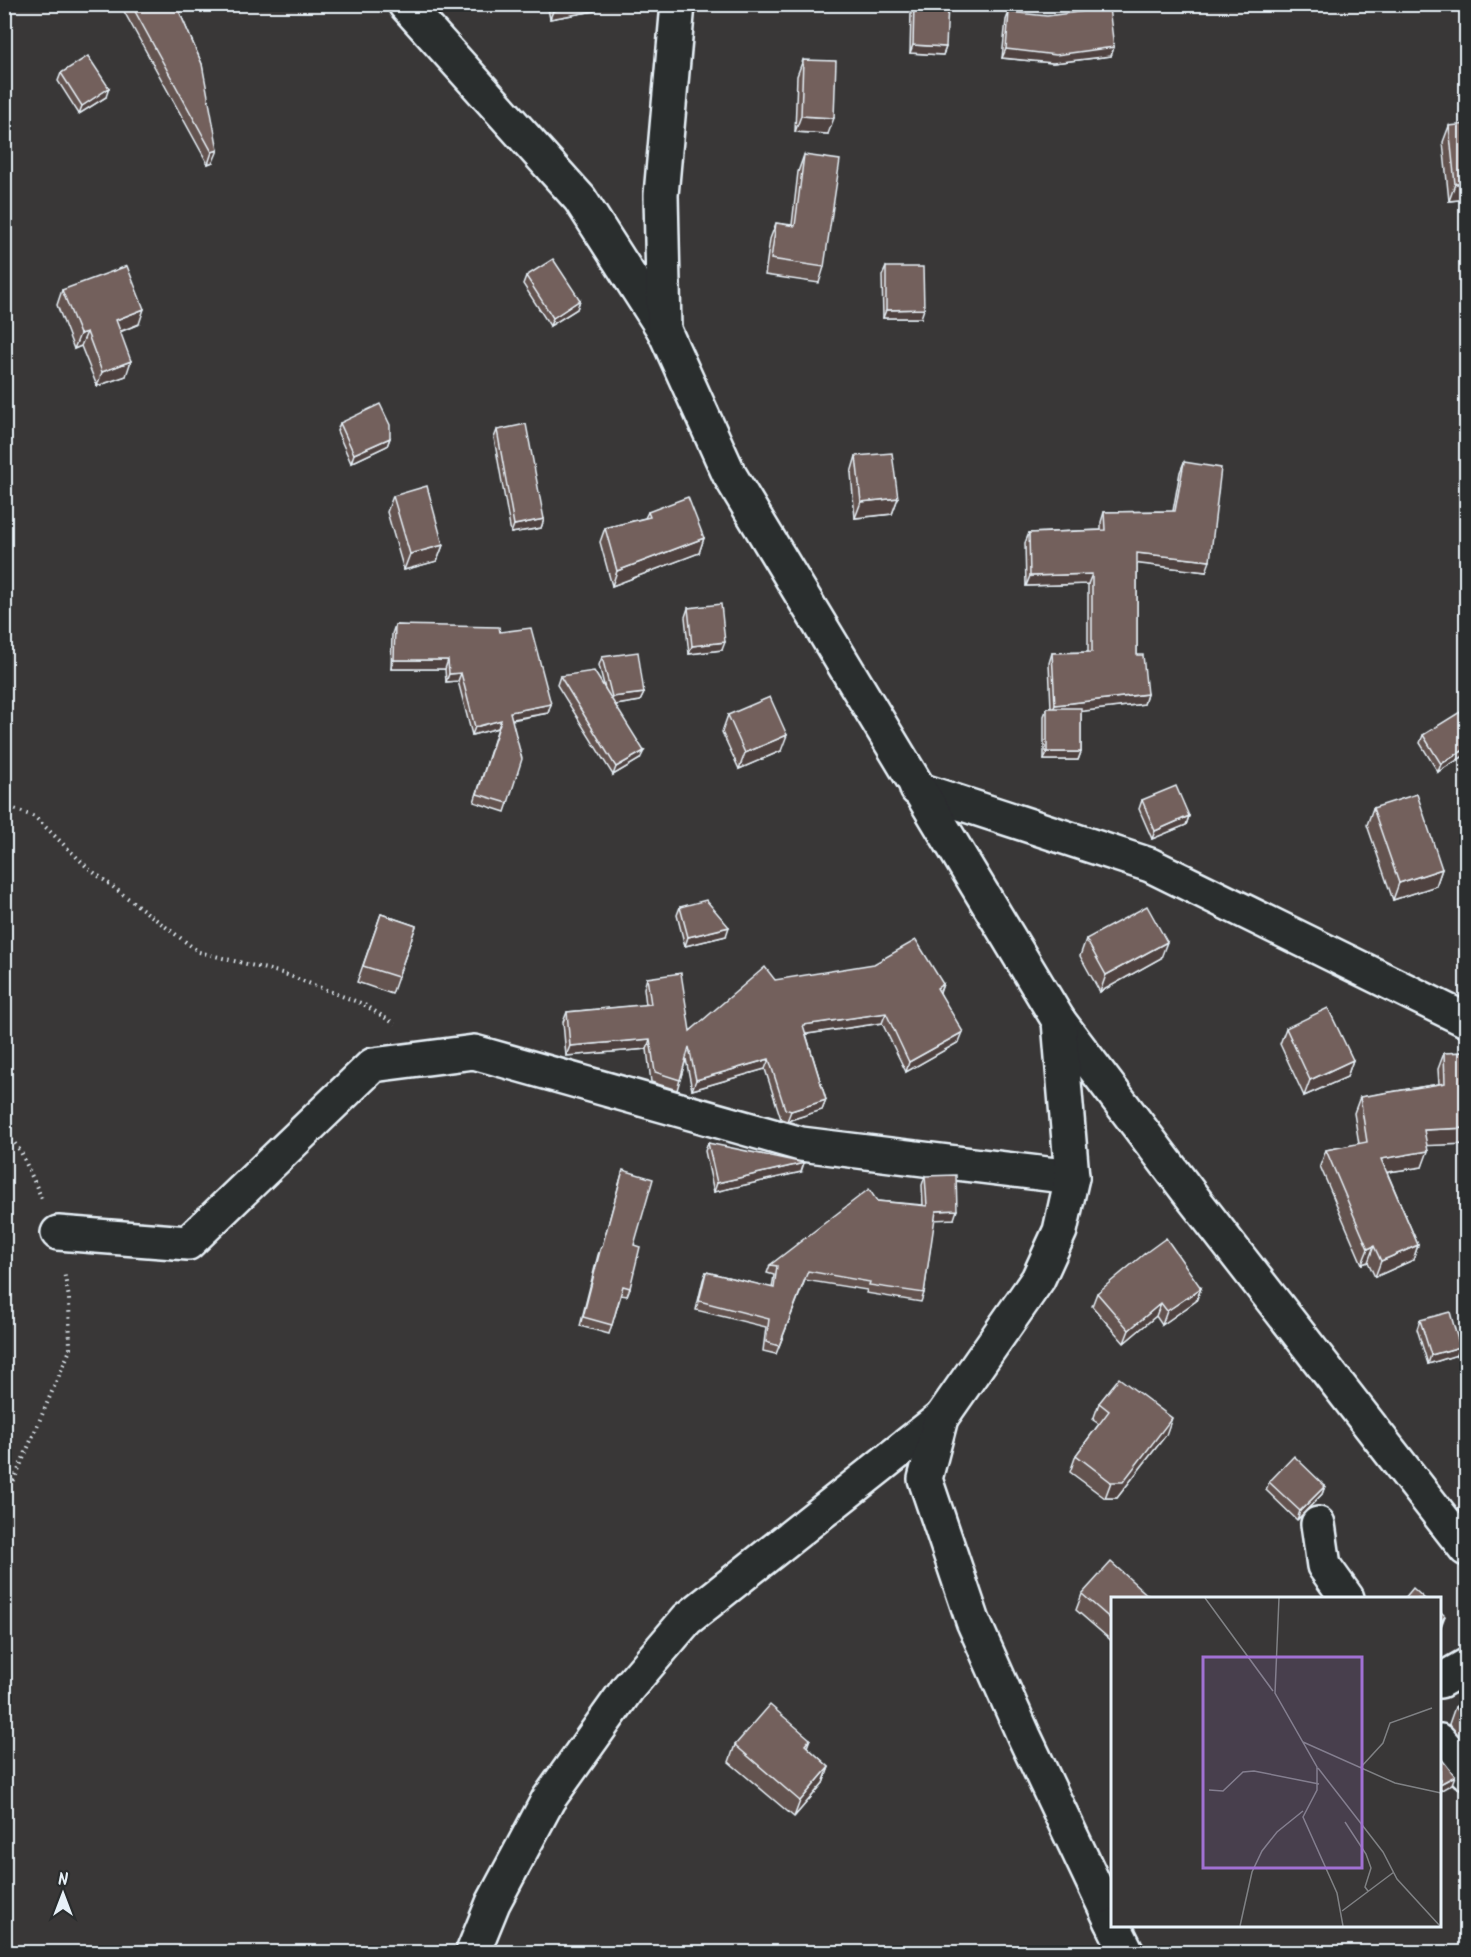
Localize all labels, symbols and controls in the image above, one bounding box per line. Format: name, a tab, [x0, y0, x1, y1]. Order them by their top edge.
inset map	[1111, 1597, 1441, 1927]
north arrow	[33, 1864, 93, 1924]
text: N	[58, 1868, 68, 1893]

